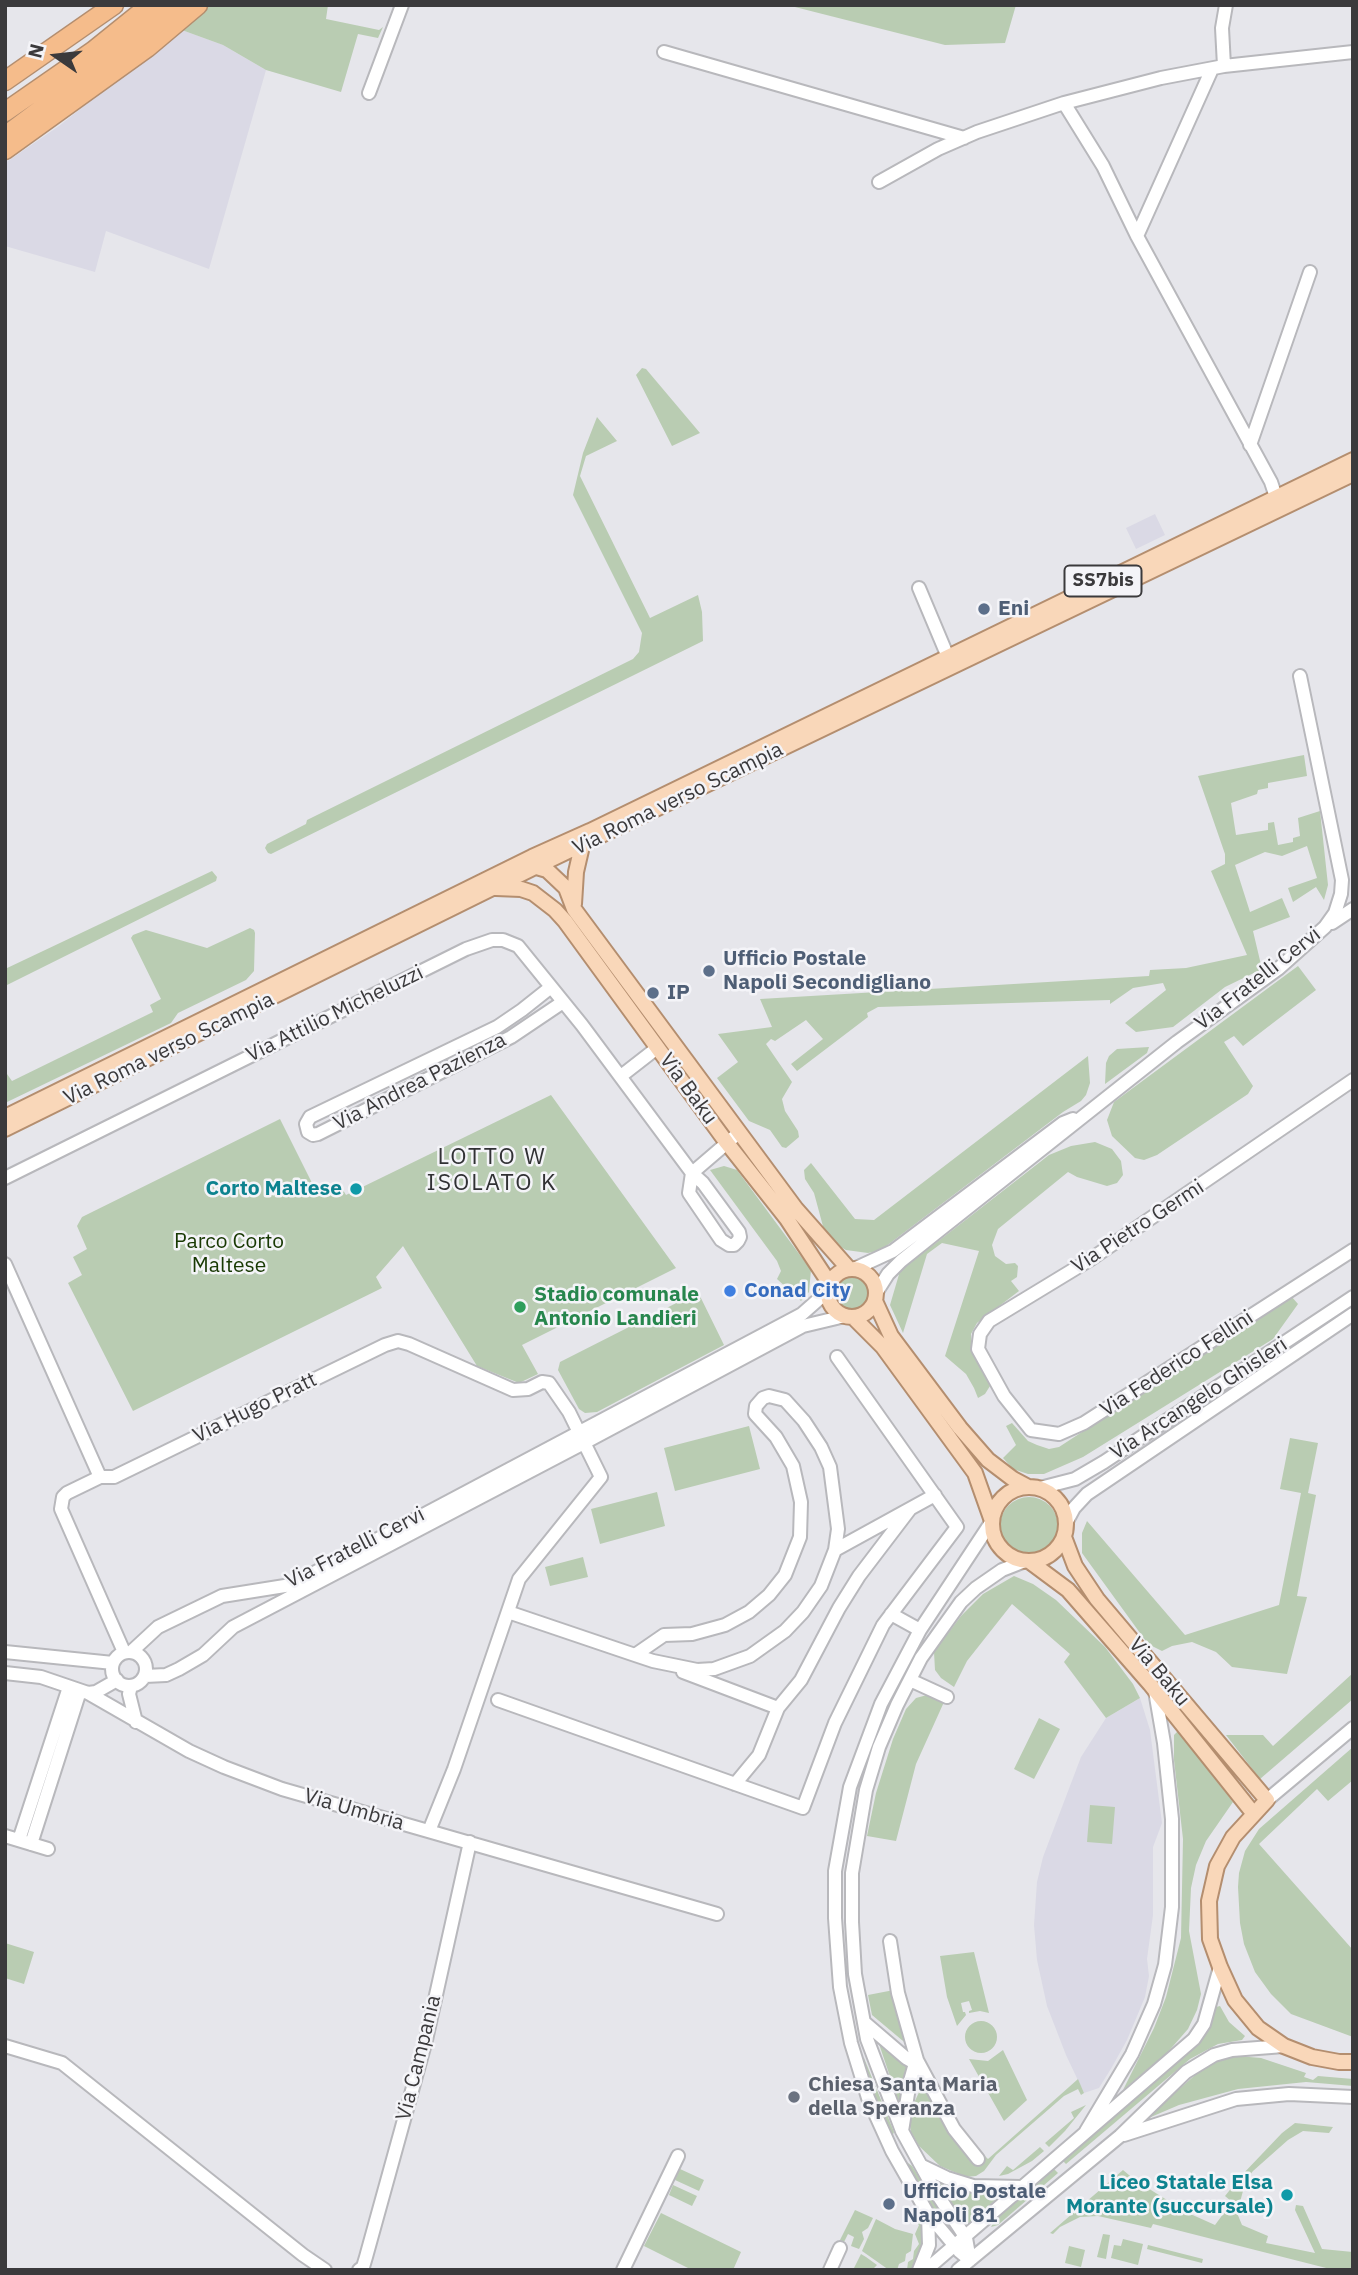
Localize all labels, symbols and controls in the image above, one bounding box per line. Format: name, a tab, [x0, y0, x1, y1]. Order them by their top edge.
north arrow	[21, 21, 91, 91]
text: N	[22, 41, 49, 61]
road number: SS7bis	[1064, 566, 1142, 596]
place label: Eni	[998, 596, 1029, 622]
marker: Eni	[976, 601, 992, 617]
street label: Via Roma verso Scampia	[569, 737, 787, 861]
street label: Via Fratelli Cervi	[1190, 922, 1326, 1036]
place label: Ufficio Postale Napoli Secondigliano	[723, 946, 931, 996]
street label: Via Attilio Micheluzzi	[242, 960, 428, 1068]
marker: Ufficio Postale Napoli Secondigliano	[701, 963, 717, 979]
place label: IP	[667, 980, 690, 1006]
marker: IP	[645, 985, 661, 1001]
street label: Via Roma verso Scampia	[60, 987, 278, 1111]
street label: Via Andrea Pazienza	[330, 1028, 510, 1136]
street label: Via Baku	[654, 1048, 722, 1130]
district label: LOTTO W ISOLATO K	[428, 1143, 556, 1197]
street label: Via Pietro Germi	[1067, 1175, 1209, 1279]
place label: Corto Maltese	[206, 1176, 342, 1202]
marker: Corto Maltese	[348, 1181, 364, 1197]
park label: Parco Corto Maltese	[174, 1229, 284, 1279]
place label: Conad City	[744, 1278, 851, 1304]
place label: Stadio comunale Antonio Landieri	[534, 1282, 699, 1332]
marker: Conad City	[722, 1283, 738, 1299]
marker: Stadio comunale Antonio Landieri	[512, 1299, 528, 1315]
street label: Via Federico Fellini	[1096, 1305, 1258, 1423]
street label: Via Arcangelo Ghisleri	[1106, 1332, 1292, 1466]
street label: Via Hugo Pratt	[189, 1367, 321, 1449]
street label: Via Fratelli Cervi	[281, 1502, 429, 1594]
street label: Via Baku	[1123, 1633, 1195, 1711]
street label: Via Umbria	[301, 1784, 407, 1836]
street label: Via Campania	[391, 1993, 447, 2123]
place label: Chiesa Santa Maria della Speranza	[808, 2072, 998, 2122]
marker: Chiesa Santa Maria della Speranza	[786, 2089, 802, 2105]
place label: Liceo Statale Elsa Morante (succursale)	[1066, 2170, 1273, 2220]
place label: Ufficio Postale Napoli 81	[903, 2179, 1046, 2229]
marker: Liceo Statale Elsa Morante (succursale)	[1279, 2187, 1295, 2203]
marker: Ufficio Postale Napoli 81	[881, 2196, 897, 2212]

